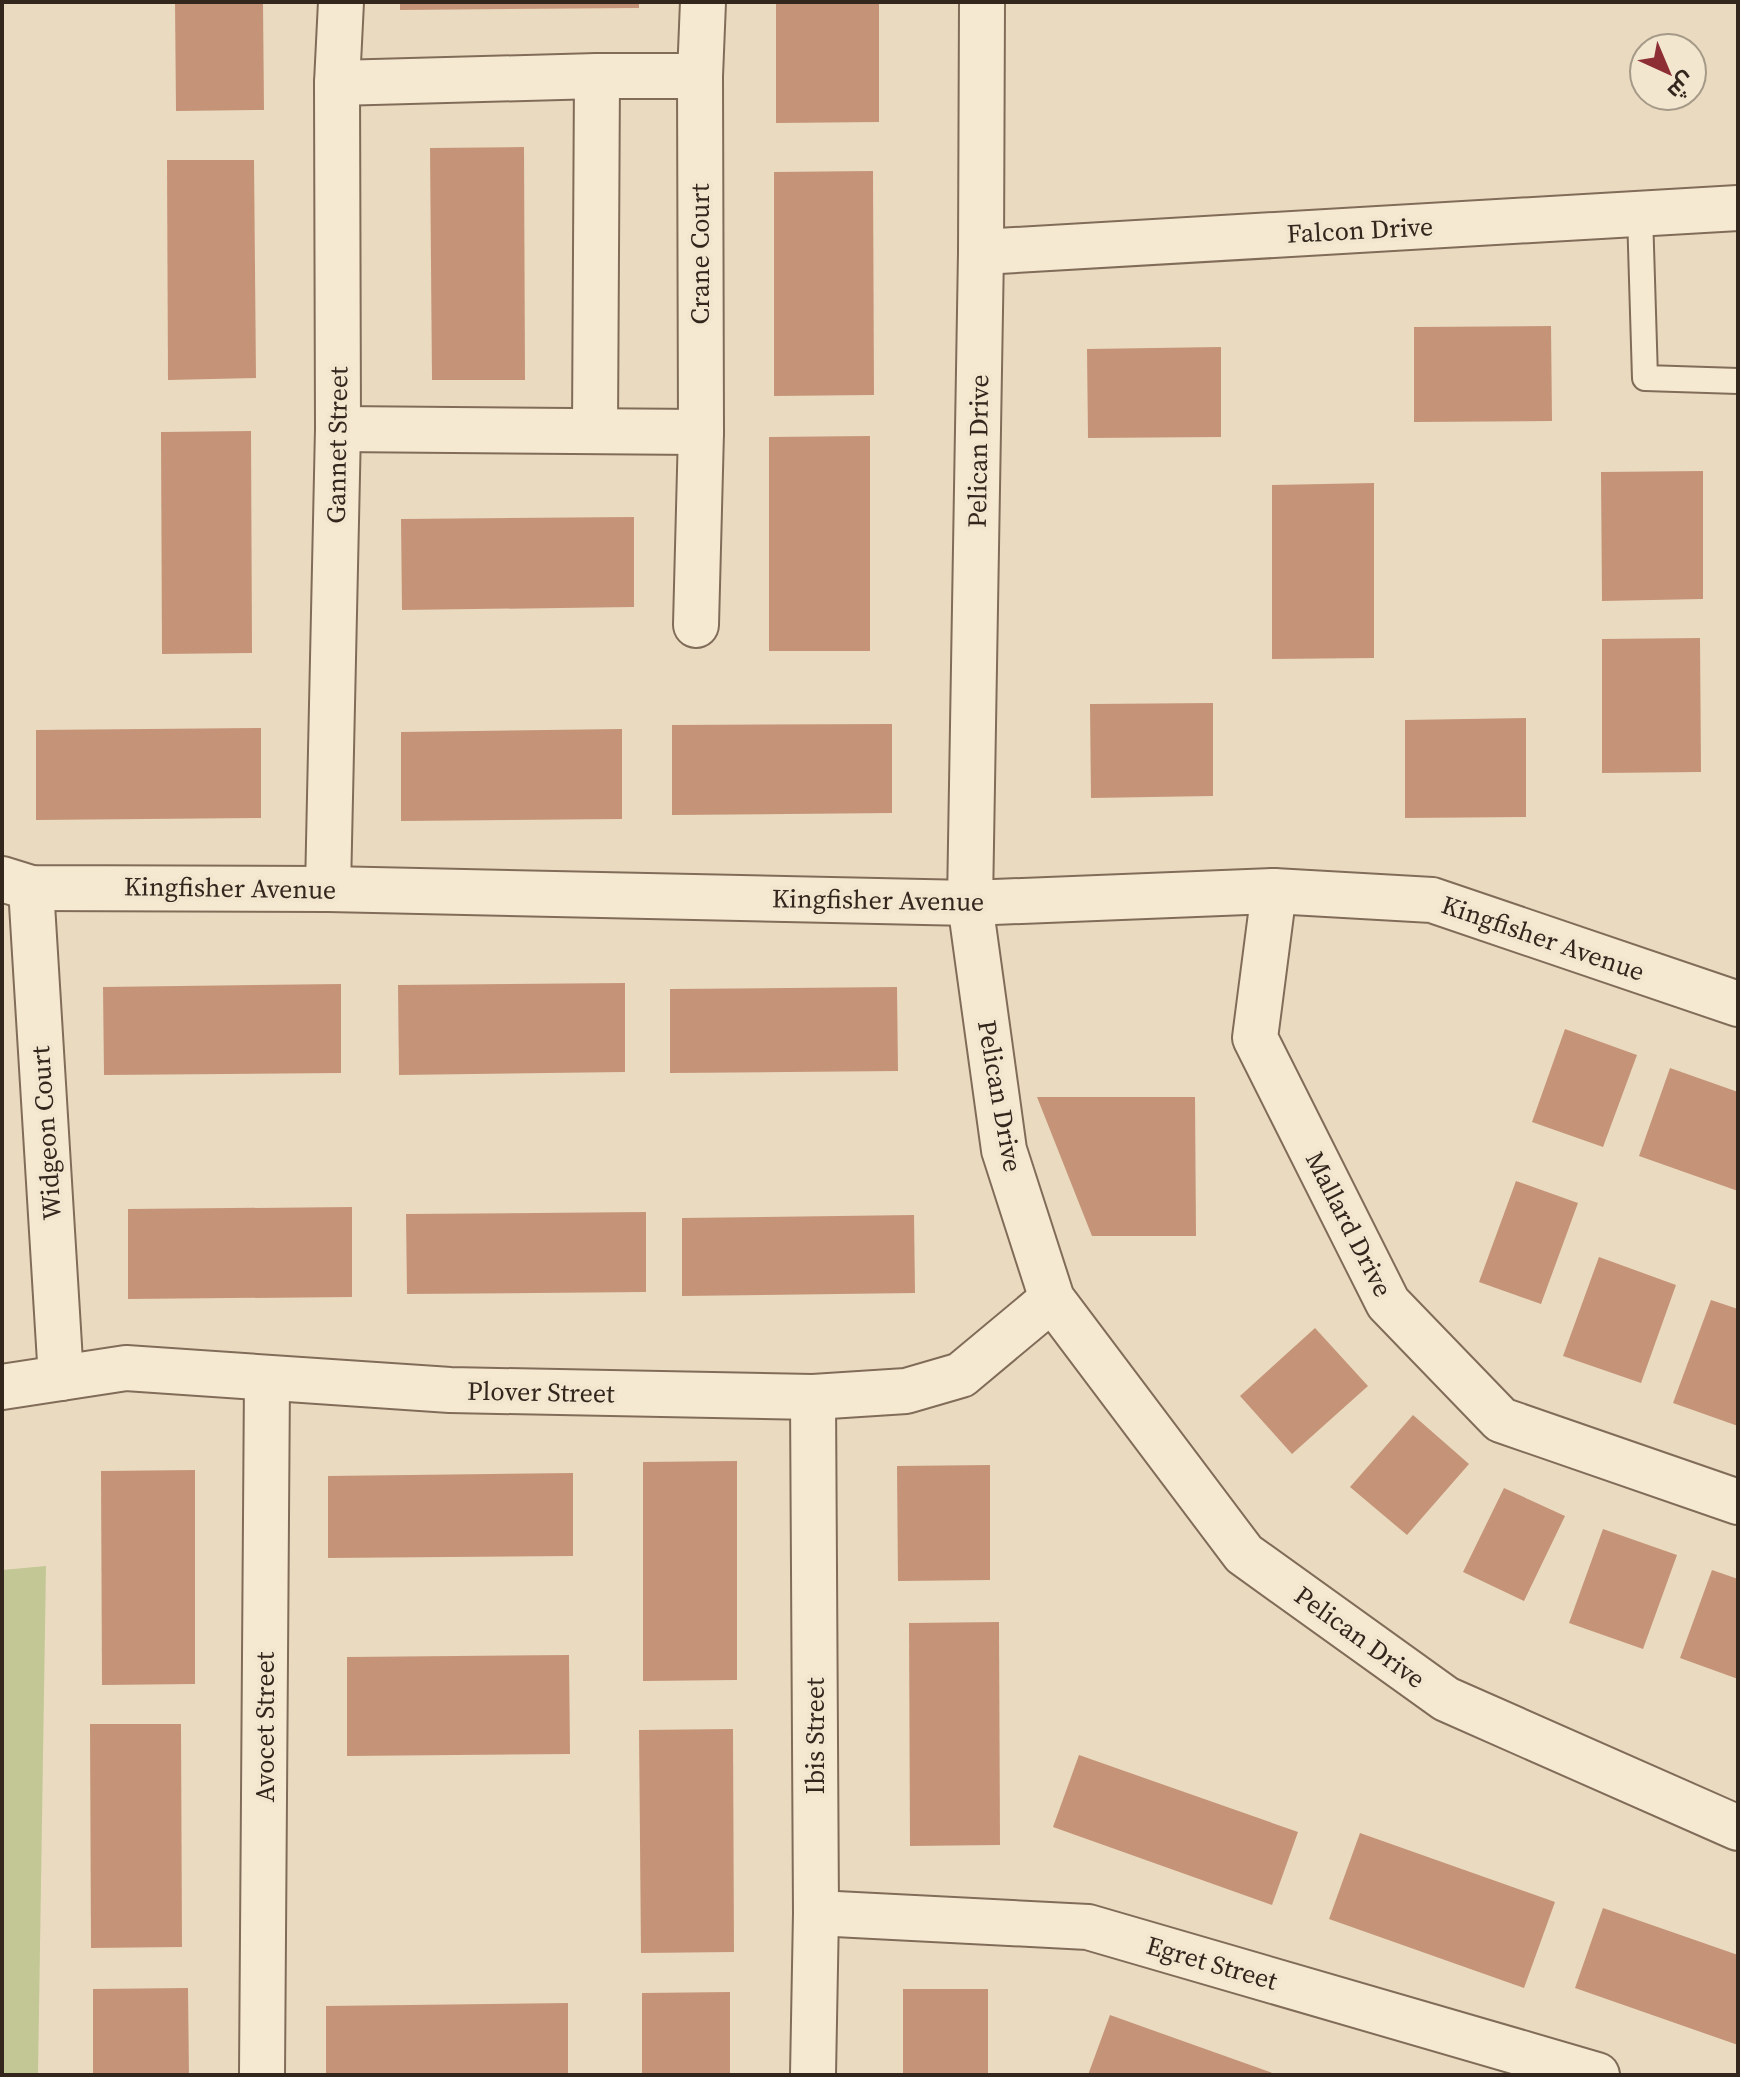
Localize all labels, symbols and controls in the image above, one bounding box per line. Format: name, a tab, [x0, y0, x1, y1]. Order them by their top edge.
north arrow	[1628, 32, 1708, 112]
text: ش	[1661, 66, 1702, 107]
street label: Crane Court	[682, 183, 718, 324]
street label: Falcon Drive	[1286, 208, 1434, 252]
street label: Gannet Street	[318, 365, 356, 524]
street label: Pelican Drive	[959, 374, 997, 528]
street label: Kingfisher Avenue	[123, 868, 337, 908]
street label: Kingfisher Avenue	[771, 880, 985, 920]
street label: Kingfisher Avenue	[1437, 886, 1649, 990]
street label: Pelican Drive	[969, 1017, 1031, 1175]
street label: Widgeon Court	[22, 1044, 70, 1221]
street label: Mallard Drive	[1297, 1145, 1401, 1303]
street label: Plover Street	[467, 1373, 616, 1411]
street label: Pelican Drive	[1287, 1577, 1433, 1697]
street label: Avocet Street	[247, 1651, 283, 1802]
street label: Ibis Street	[797, 1677, 833, 1794]
street label: Egret Street	[1142, 1927, 1282, 1999]

